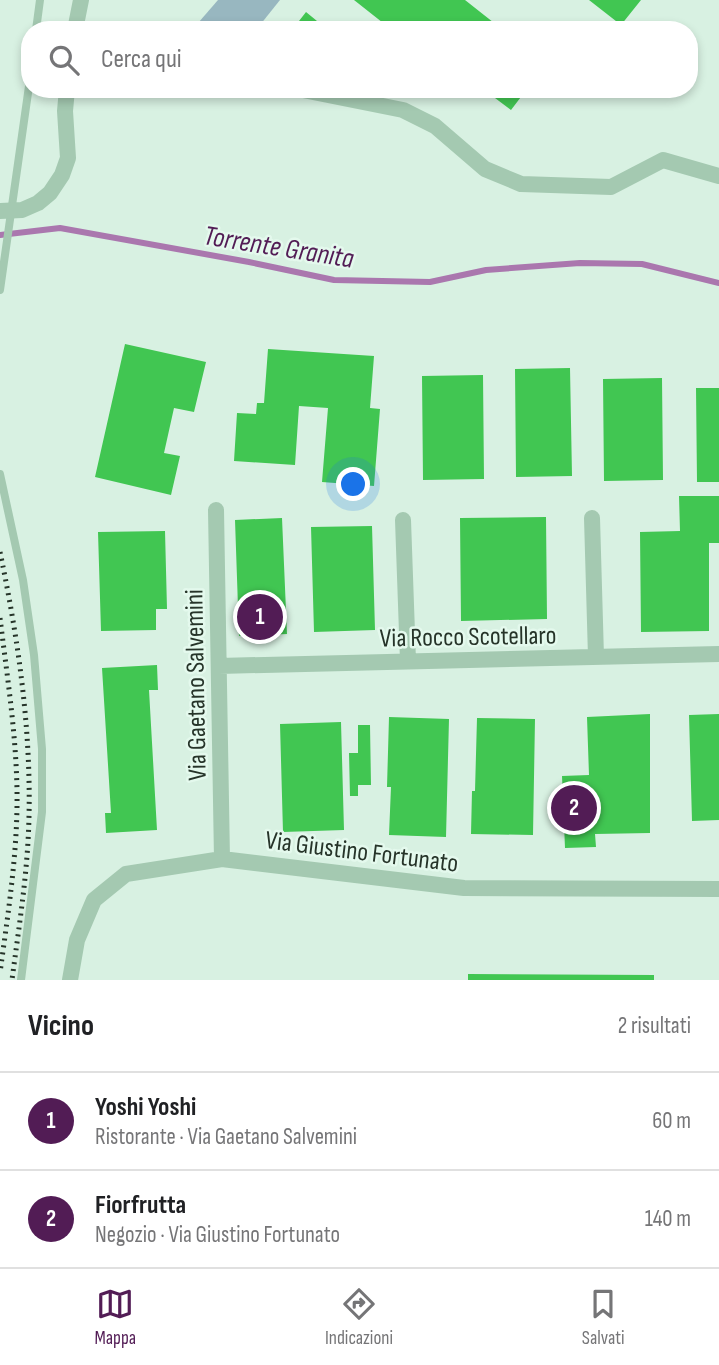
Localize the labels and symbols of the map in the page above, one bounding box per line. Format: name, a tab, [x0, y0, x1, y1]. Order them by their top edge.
water label: Torrente Granita	[202, 219, 357, 276]
your location	[336, 467, 370, 501]
street label: Via Gaetano Salvemini	[179, 589, 214, 781]
pin: 1	[237, 591, 283, 643]
street label: Via Rocco Scotellaro	[379, 620, 557, 655]
pin: 2	[551, 782, 597, 834]
street label: Via Giustino Fortunato	[264, 825, 460, 880]

